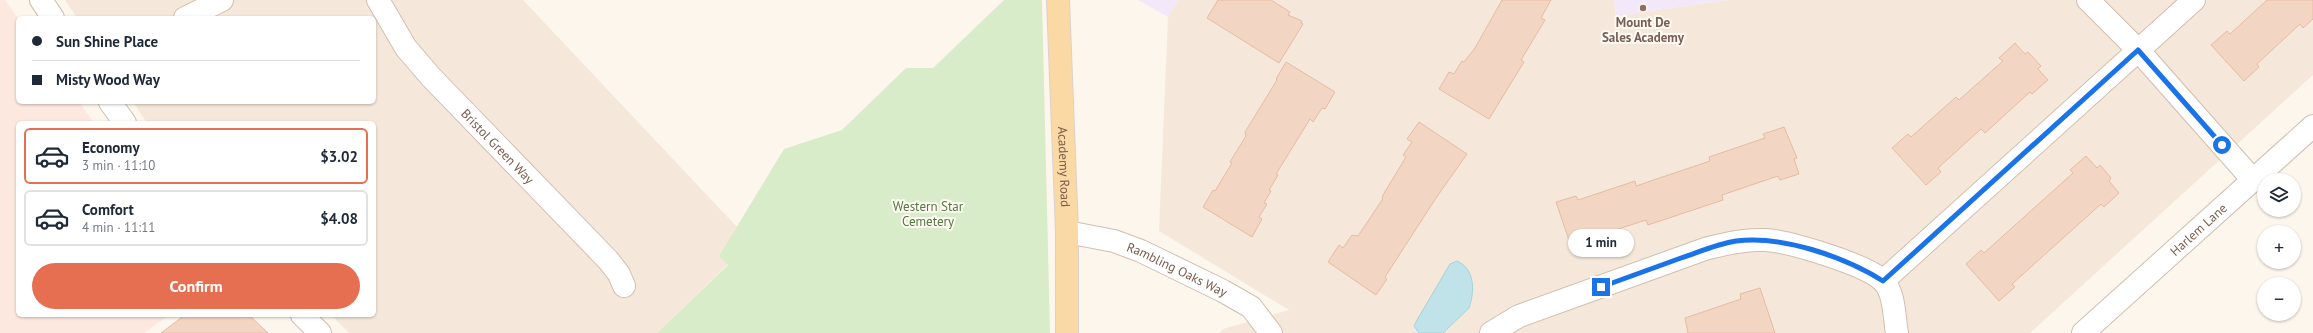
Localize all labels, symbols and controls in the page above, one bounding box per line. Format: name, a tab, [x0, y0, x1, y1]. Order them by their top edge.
marker: Mount De Sales Academy	[1638, 3, 1648, 13]
place label: Mount De Sales Academy	[1602, 14, 1685, 46]
text: Sun Shine Place	[56, 32, 158, 51]
text: Misty Wood Way	[56, 70, 160, 89]
street label: Bristol Green Way	[457, 105, 538, 188]
street label: Academy Road	[1054, 126, 1074, 207]
route start	[2213, 136, 2231, 154]
icon: car	[34, 138, 70, 174]
text: Economy	[82, 138, 140, 157]
text: $3.02	[320, 147, 358, 166]
text: 3 min · 11:10	[82, 157, 155, 174]
map controls	[2257, 173, 2301, 321]
button: layers	[2257, 173, 2301, 217]
park label: Western Star Cemetery	[893, 198, 964, 230]
icon: car	[34, 200, 70, 236]
text: Comfort	[82, 200, 134, 219]
street label: Harlem Lane	[2167, 200, 2231, 260]
text: $4.08	[320, 209, 358, 228]
text: 4 min · 11:11	[82, 219, 155, 236]
button: +	[2257, 225, 2301, 269]
callout: 1 min	[1568, 229, 1634, 257]
text: 1 min	[1585, 234, 1617, 251]
street label: Rambling Oaks Way	[1124, 238, 1230, 301]
button: Confirm	[32, 263, 360, 309]
button: −	[2257, 277, 2301, 321]
route end	[1592, 278, 1610, 296]

